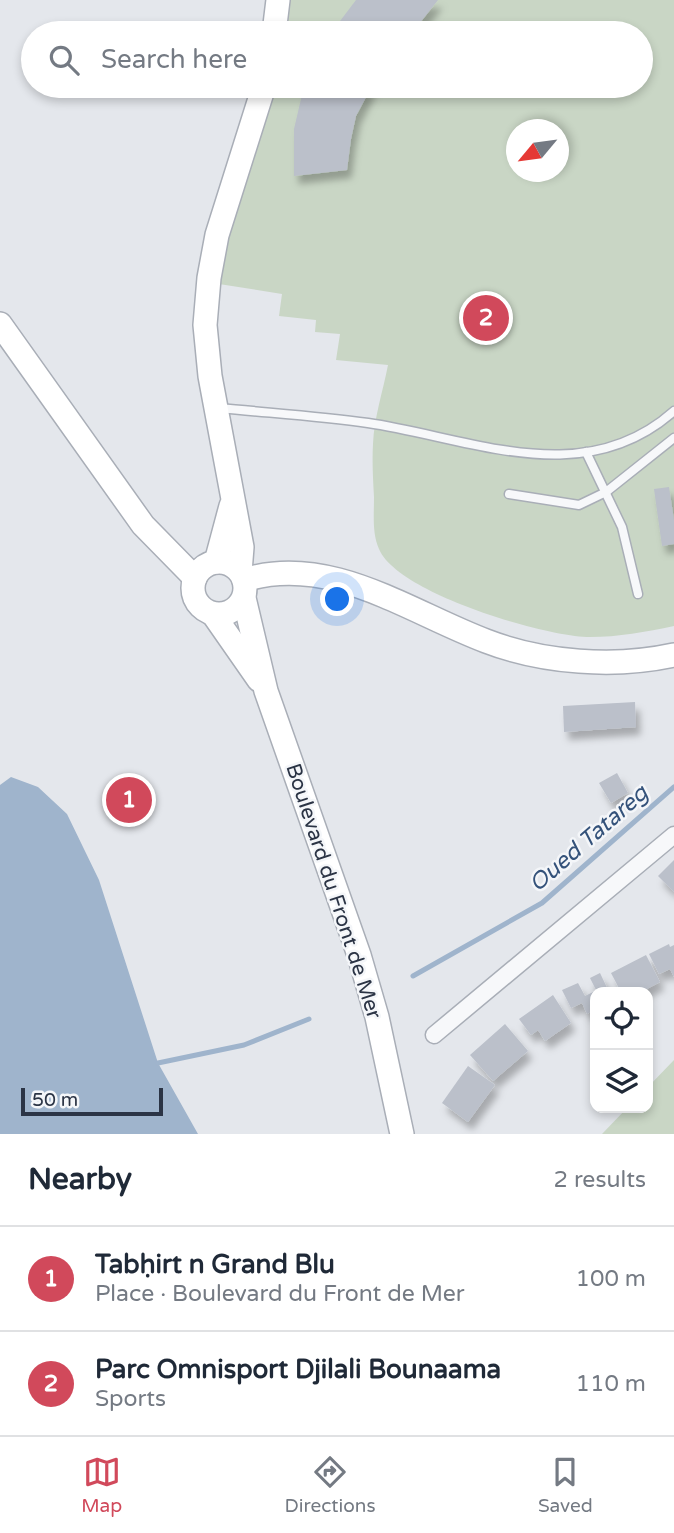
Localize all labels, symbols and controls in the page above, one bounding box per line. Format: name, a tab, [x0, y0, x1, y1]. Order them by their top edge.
search box	[21, 21, 653, 98]
icon: search	[45, 41, 83, 79]
text: Search here	[101, 44, 247, 75]
north arrow	[506, 119, 569, 182]
pin: 2	[463, 292, 509, 344]
your location	[320, 582, 354, 616]
street label: Boulevard du Front de Mer	[280, 760, 387, 1022]
pin: 1	[106, 774, 152, 826]
water label: Oued Tatareg	[523, 778, 655, 898]
map controls	[590, 987, 653, 1113]
button: locate	[590, 987, 653, 1050]
button: layers	[590, 1050, 653, 1113]
scale bar	[21, 1085, 163, 1117]
text: 50 m	[32, 1089, 78, 1111]
text: Nearby	[28, 1161, 132, 1198]
text: 2 results	[553, 1166, 646, 1194]
text: Tabḥirt n Grand Blu	[95, 1249, 335, 1280]
text: 1	[44, 1265, 58, 1293]
text: 100 m	[576, 1265, 646, 1293]
text: Place · Boulevard du Front de Mer	[95, 1280, 465, 1308]
text: Parc Omnisport Djilali Bounaama	[95, 1354, 501, 1385]
text: 2	[44, 1370, 58, 1398]
text: 110 m	[576, 1370, 646, 1398]
text: Sports	[95, 1385, 166, 1413]
tab: Map	[81, 1453, 122, 1517]
tab: Directions	[285, 1453, 376, 1517]
tab: Saved	[538, 1453, 593, 1517]

